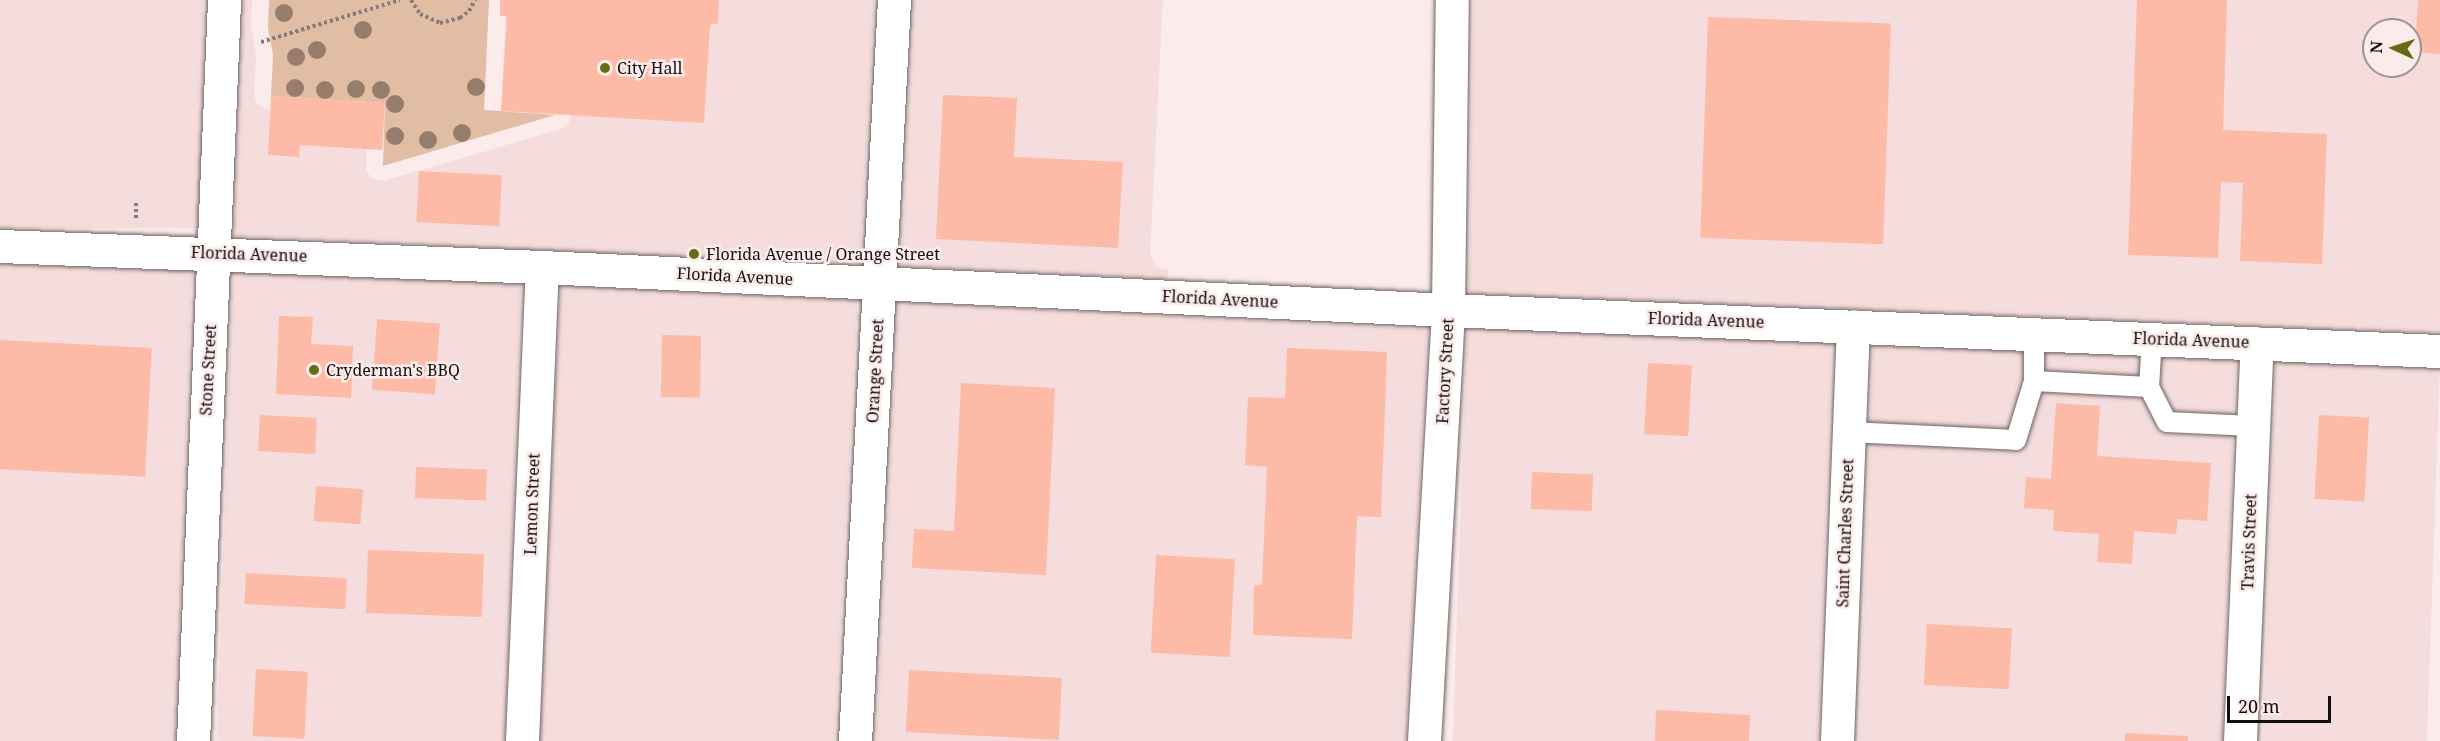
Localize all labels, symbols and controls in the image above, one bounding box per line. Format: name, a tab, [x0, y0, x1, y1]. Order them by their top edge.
north arrow	[2362, 18, 2422, 78]
text: N	[2365, 40, 2387, 54]
place label: City Hall	[617, 58, 682, 78]
marker: City Hall	[598, 61, 612, 75]
street label: Florida Avenue	[190, 242, 308, 266]
place label: Florida Avenue / Orange Street	[706, 244, 940, 264]
marker: Florida Avenue / Orange Street	[687, 247, 701, 261]
street label: Florida Avenue	[676, 263, 794, 289]
street label: Florida Avenue	[1161, 286, 1279, 312]
street label: Florida Avenue	[1647, 308, 1765, 332]
street label: Orange Street	[863, 318, 887, 424]
street label: Factory Street	[1433, 318, 1457, 424]
street label: Stone Street	[196, 324, 220, 416]
street label: Florida Avenue	[2132, 328, 2250, 352]
place label: Cryderman's BBQ	[326, 360, 460, 380]
marker: Cryderman's BBQ	[307, 363, 321, 377]
street label: Lemon Street	[521, 453, 543, 555]
street label: Saint Charles Street	[1833, 458, 1857, 608]
street label: Travis Street	[2238, 493, 2260, 591]
scale bar	[2230, 684, 2334, 722]
text: 20 m	[2238, 694, 2280, 718]

